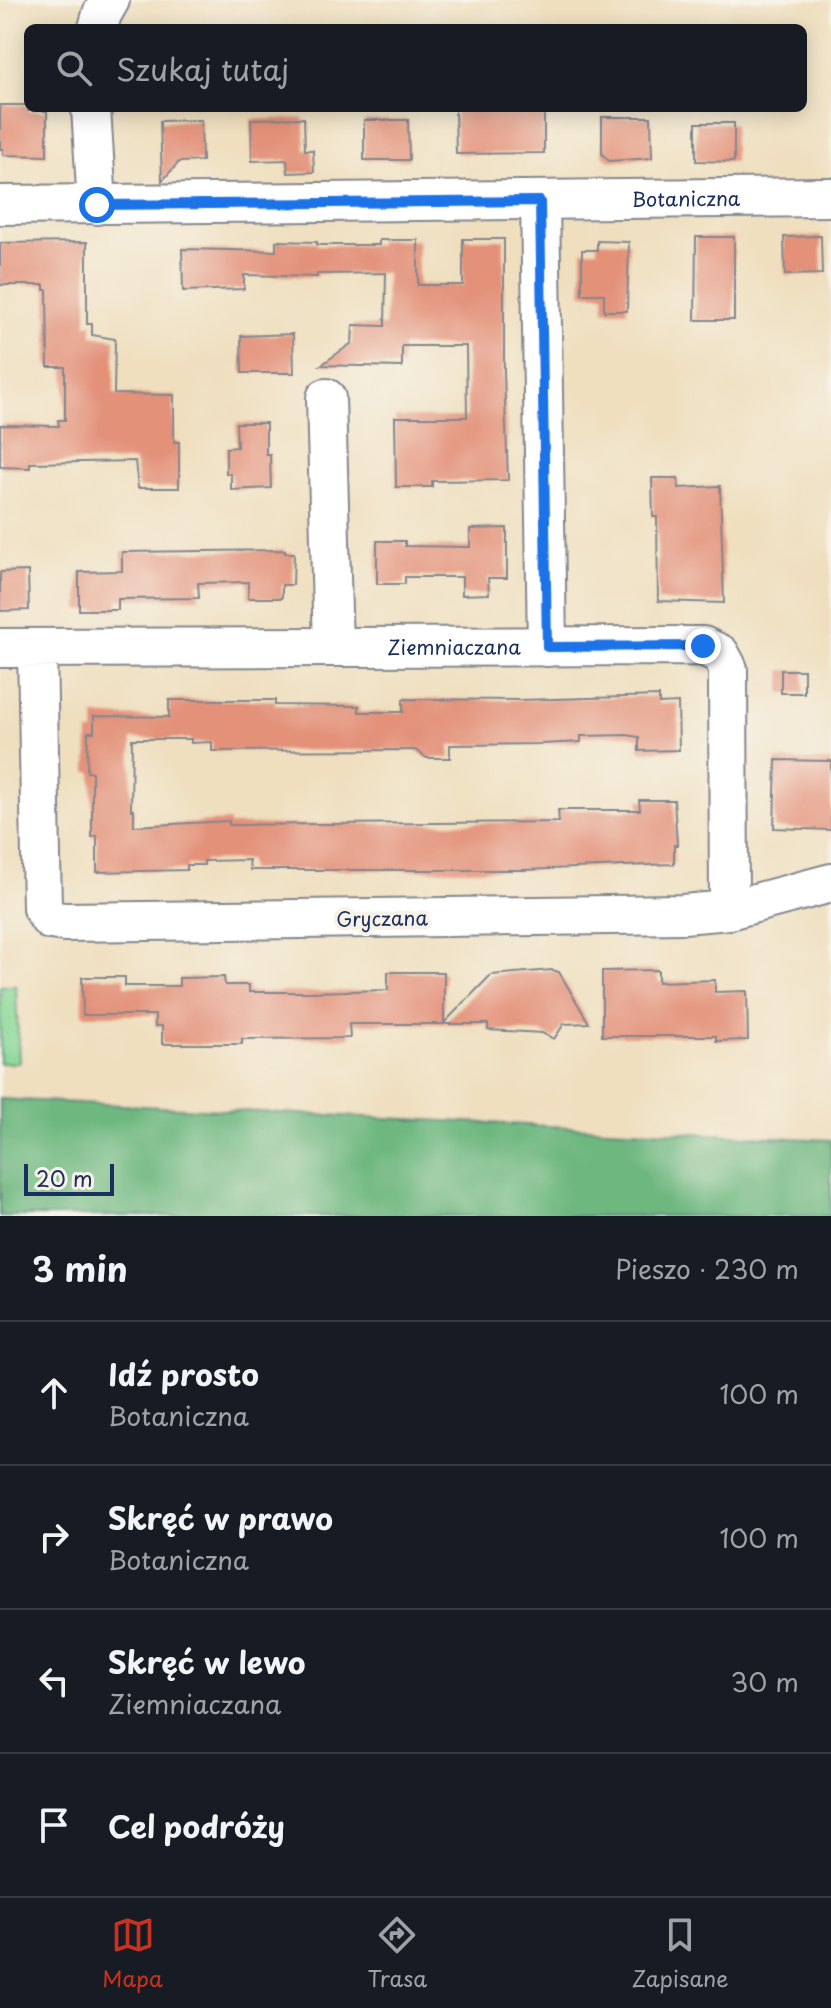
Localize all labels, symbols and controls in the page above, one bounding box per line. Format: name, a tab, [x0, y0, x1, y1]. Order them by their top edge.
search box	[24, 24, 807, 112]
icon: search	[52, 46, 96, 90]
text: Szukaj tutaj	[116, 46, 289, 91]
street label: Botaniczna	[632, 183, 741, 214]
route start	[79, 187, 115, 223]
route end	[685, 628, 721, 664]
street label: Ziemniaczana	[387, 632, 521, 662]
street label: Gryczana	[336, 902, 428, 934]
scale bar	[24, 1160, 114, 1196]
text: 20 m	[36, 1161, 93, 1194]
text: 3 min	[32, 1242, 128, 1294]
text: Pieszo · 230 m	[615, 1249, 799, 1288]
text: Idź prosto	[108, 1351, 259, 1396]
icon: ahead	[32, 1371, 76, 1415]
text: 100 m	[719, 1374, 799, 1413]
text: Botaniczna	[108, 1396, 249, 1435]
text: Skręć w prawo	[108, 1495, 333, 1540]
icon: right	[32, 1515, 76, 1559]
text: 100 m	[719, 1518, 799, 1557]
text: Botaniczna	[108, 1540, 249, 1579]
text: Skręć w lewo	[108, 1639, 306, 1684]
icon: left	[32, 1659, 76, 1703]
text: 30 m	[731, 1662, 799, 1701]
text: Ziemniaczana	[108, 1684, 281, 1723]
icon: arrive	[32, 1803, 76, 1847]
text: Cel podróży	[108, 1803, 285, 1848]
tab: Mapa	[102, 1913, 163, 1994]
tab: Trasa	[367, 1913, 427, 1994]
tab: Zapisane	[632, 1913, 729, 1994]

